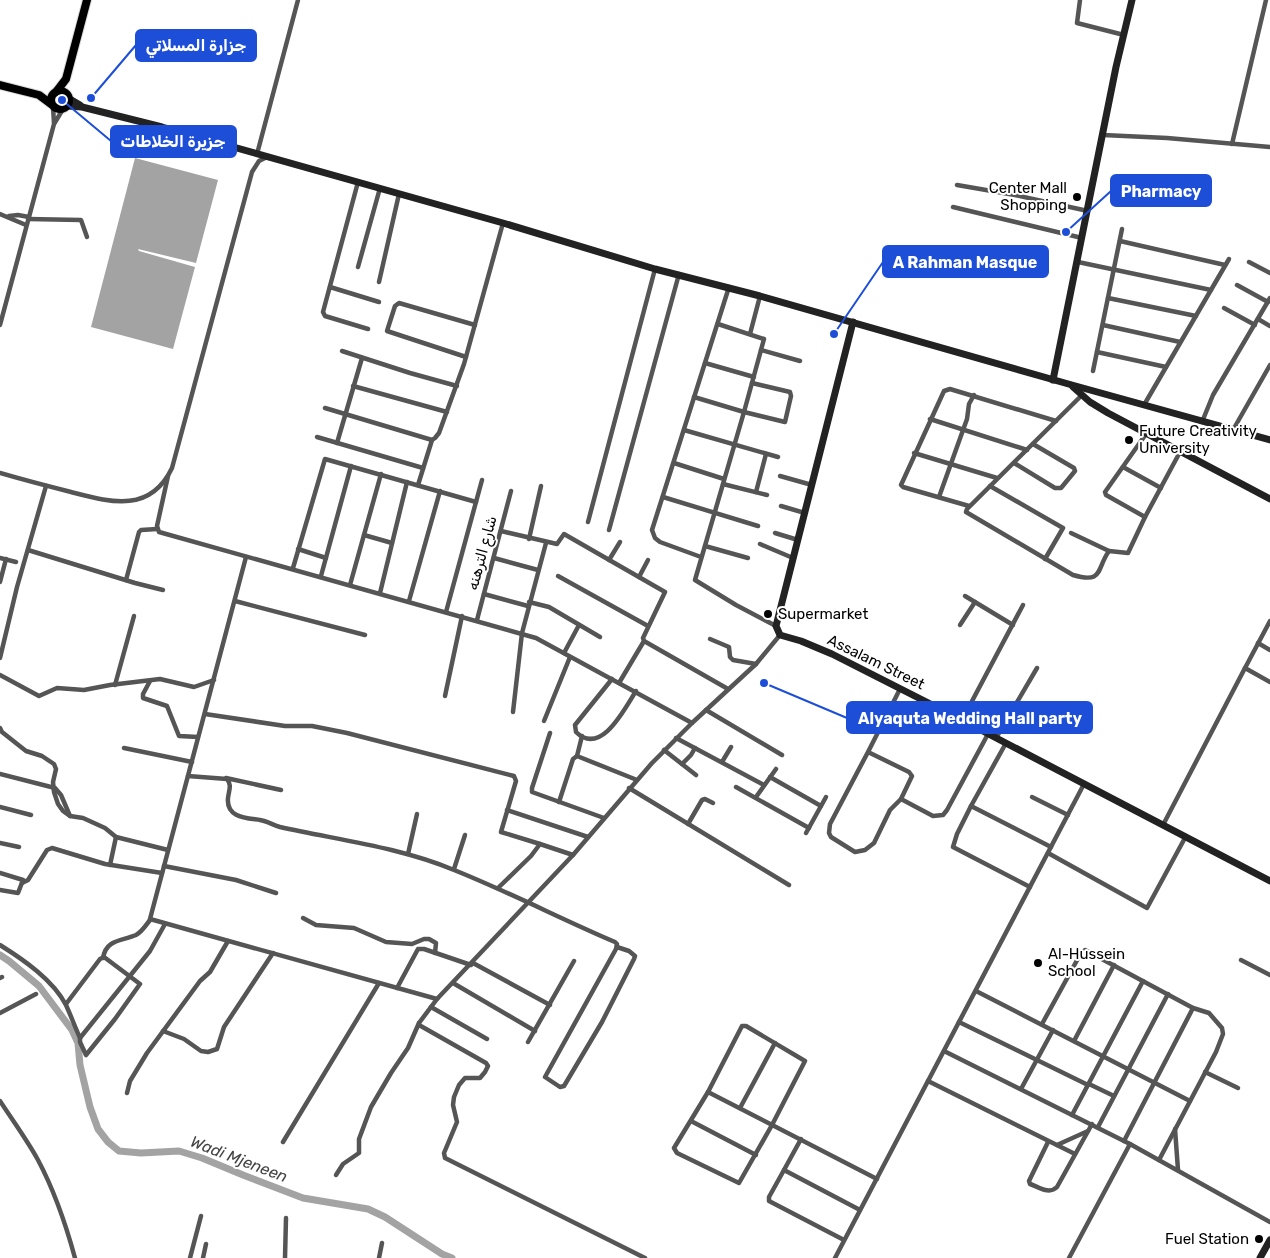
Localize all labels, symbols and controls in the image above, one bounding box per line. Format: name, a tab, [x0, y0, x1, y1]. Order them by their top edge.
callout: جزارة المسلاتي	[136, 30, 256, 61]
text: جزارة المسلاتي	[146, 36, 247, 58]
callout: جزيرة الخلاطات	[111, 126, 236, 157]
text: جزيرة الخلاطات	[121, 132, 226, 151]
callout: Pharmacy	[1111, 175, 1211, 206]
place label: Center Mall Shopping	[989, 179, 1067, 214]
text: Pharmacy	[1121, 182, 1202, 201]
marker: Center Mall Shopping	[1071, 191, 1083, 203]
callout: A Rahman Masque	[883, 246, 1048, 277]
text: A Rahman Masque	[893, 253, 1037, 272]
place label: Future Creativity University	[1139, 422, 1257, 457]
marker: Future Creativity University	[1123, 434, 1135, 446]
street label: شارع الترهنه	[463, 514, 502, 593]
place label: Supermarket	[778, 605, 868, 623]
marker: Supermarket	[762, 608, 774, 620]
street label: Assalam Street	[824, 631, 928, 693]
callout: Alyaquta Wedding Hall party	[847, 702, 1092, 733]
text: Alyaquta Wedding Hall party	[858, 709, 1082, 728]
place label: Al-Hussein School	[1048, 945, 1125, 980]
marker: Al-Hussein School	[1032, 957, 1044, 969]
water label: Wadi Mjeneen	[188, 1132, 290, 1186]
place label: Fuel Station	[1165, 1230, 1249, 1248]
marker: Fuel Station	[1253, 1233, 1265, 1245]

